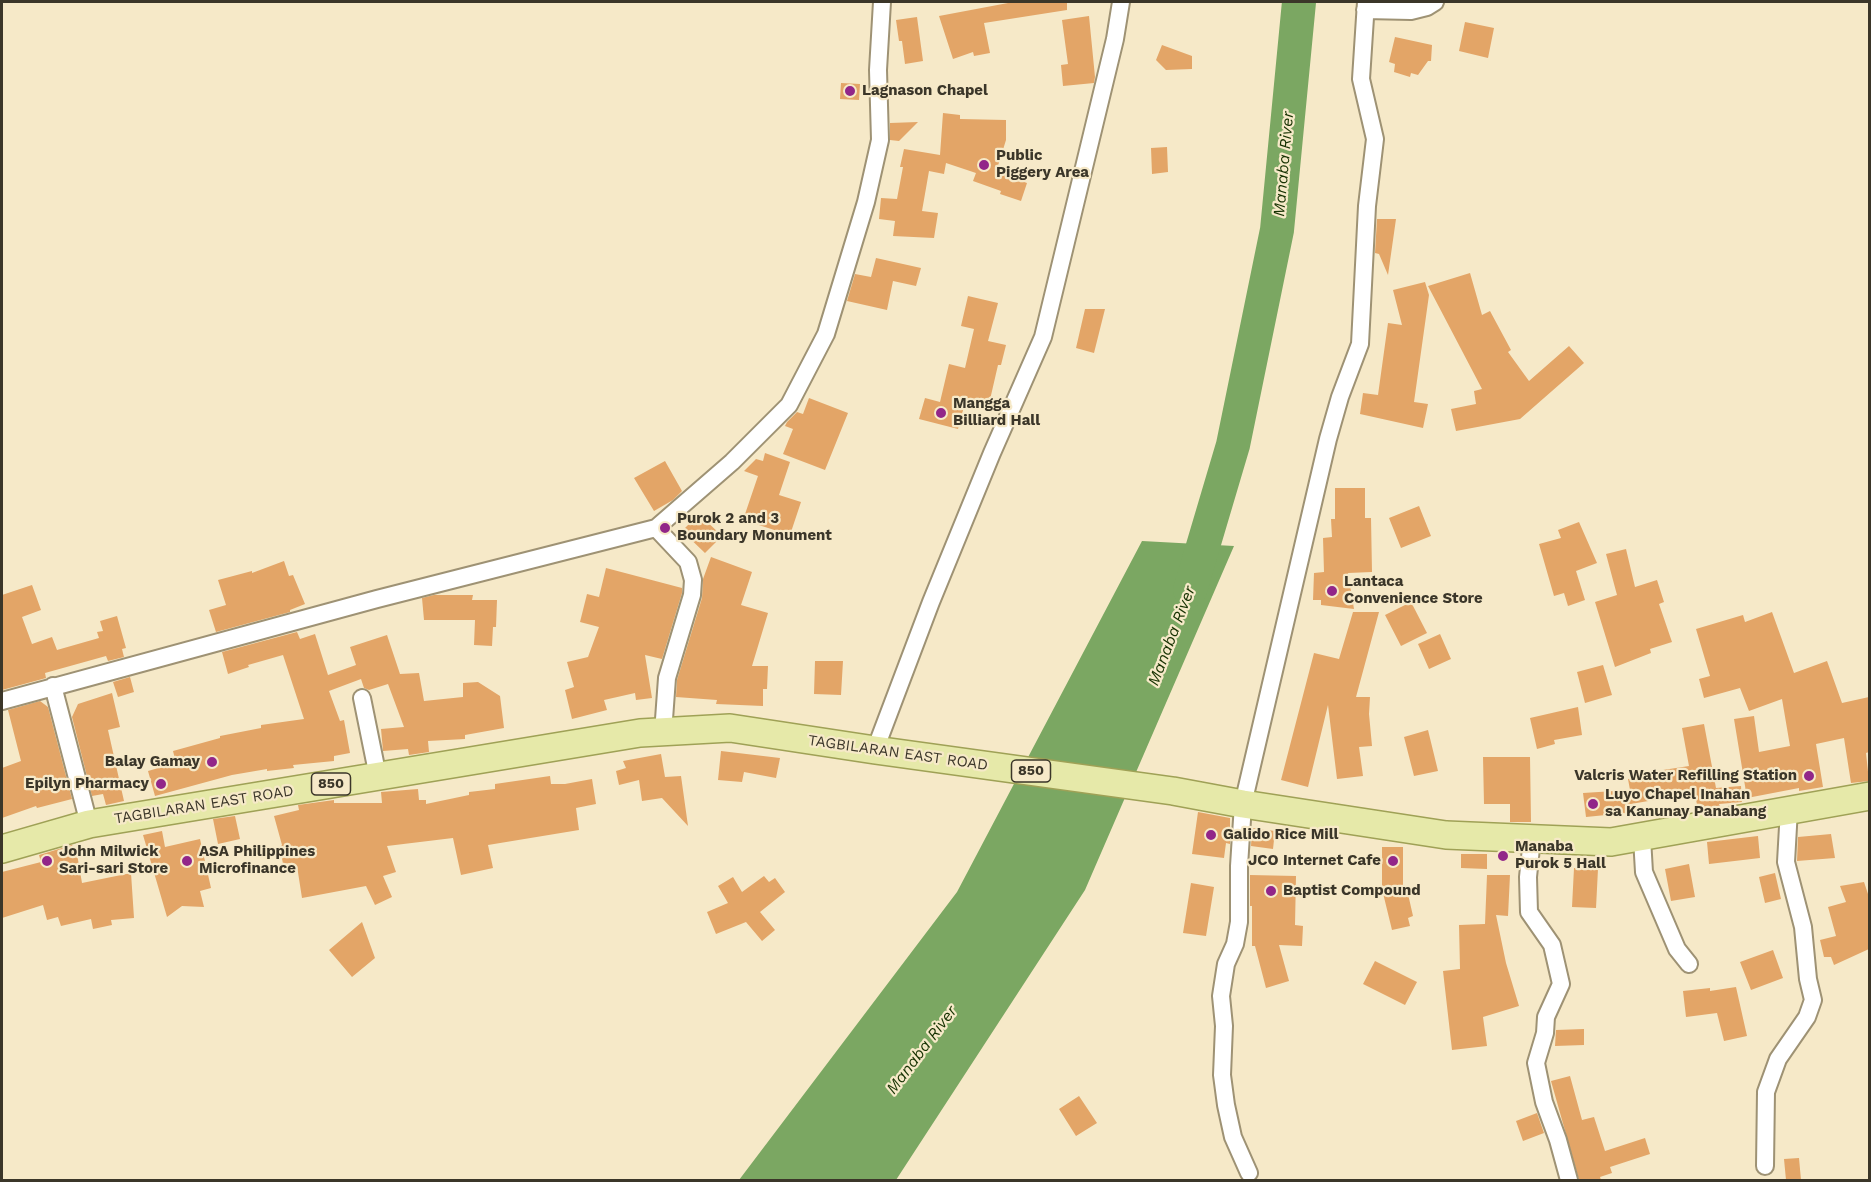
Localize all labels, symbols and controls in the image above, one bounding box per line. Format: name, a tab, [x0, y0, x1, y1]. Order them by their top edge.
place label: Lagnason Chapel	[862, 82, 988, 100]
marker: Lagnason Chapel	[843, 84, 857, 98]
water label: Manaba River	[1270, 111, 1298, 217]
place label: Public Piggery Area	[996, 147, 1089, 182]
marker: Public Piggery Area	[977, 158, 991, 172]
place label: Mangga Billiard Hall	[953, 395, 1040, 430]
marker: Mangga Billiard Hall	[934, 406, 948, 420]
place label: Purok 2 and 3 Boundary Monument	[677, 510, 832, 545]
marker: Purok 2 and 3 Boundary Monument	[658, 521, 672, 535]
place label: Lantaca Convenience Store	[1344, 573, 1483, 608]
water label: Manaba River	[1144, 583, 1200, 689]
marker: Lantaca Convenience Store	[1325, 584, 1339, 598]
street label: TAGBILARAN EAST ROAD	[807, 731, 989, 775]
place label: Balay Gamay	[105, 753, 200, 771]
marker: Balay Gamay	[205, 755, 219, 769]
road number: 850	[1012, 760, 1050, 782]
place label: Valcris Water Refilling Station	[1574, 767, 1797, 785]
marker: Valcris Water Refilling Station	[1802, 769, 1816, 783]
road number: 850	[312, 773, 350, 795]
place label: Epilyn Pharmacy	[25, 775, 149, 793]
marker: Epilyn Pharmacy	[154, 777, 168, 791]
street label: TAGBILARAN EAST ROAD	[113, 782, 295, 828]
place label: Luyo Chapel Inahan sa Kanunay Panabang	[1605, 786, 1766, 821]
marker: Luyo Chapel Inahan sa Kanunay Panabang	[1586, 797, 1600, 811]
place label: Galido Rice Mill	[1223, 826, 1338, 844]
marker: Galido Rice Mill	[1204, 828, 1218, 842]
place label: Manaba Purok 5 Hall	[1515, 838, 1606, 873]
place label: John Milwick Sari-sari Store	[59, 843, 168, 878]
place label: ASA Philippines Microfinance	[199, 843, 315, 878]
marker: Manaba Purok 5 Hall	[1496, 849, 1510, 863]
place label: JCO Internet Cafe	[1248, 852, 1381, 870]
marker: John Milwick Sari-sari Store	[40, 854, 54, 868]
marker: ASA Philippines Microfinance	[180, 854, 194, 868]
marker: JCO Internet Cafe	[1386, 854, 1400, 868]
place label: Baptist Compound	[1283, 882, 1421, 900]
marker: Baptist Compound	[1264, 884, 1278, 898]
water label: Manaba River	[883, 1002, 961, 1098]

